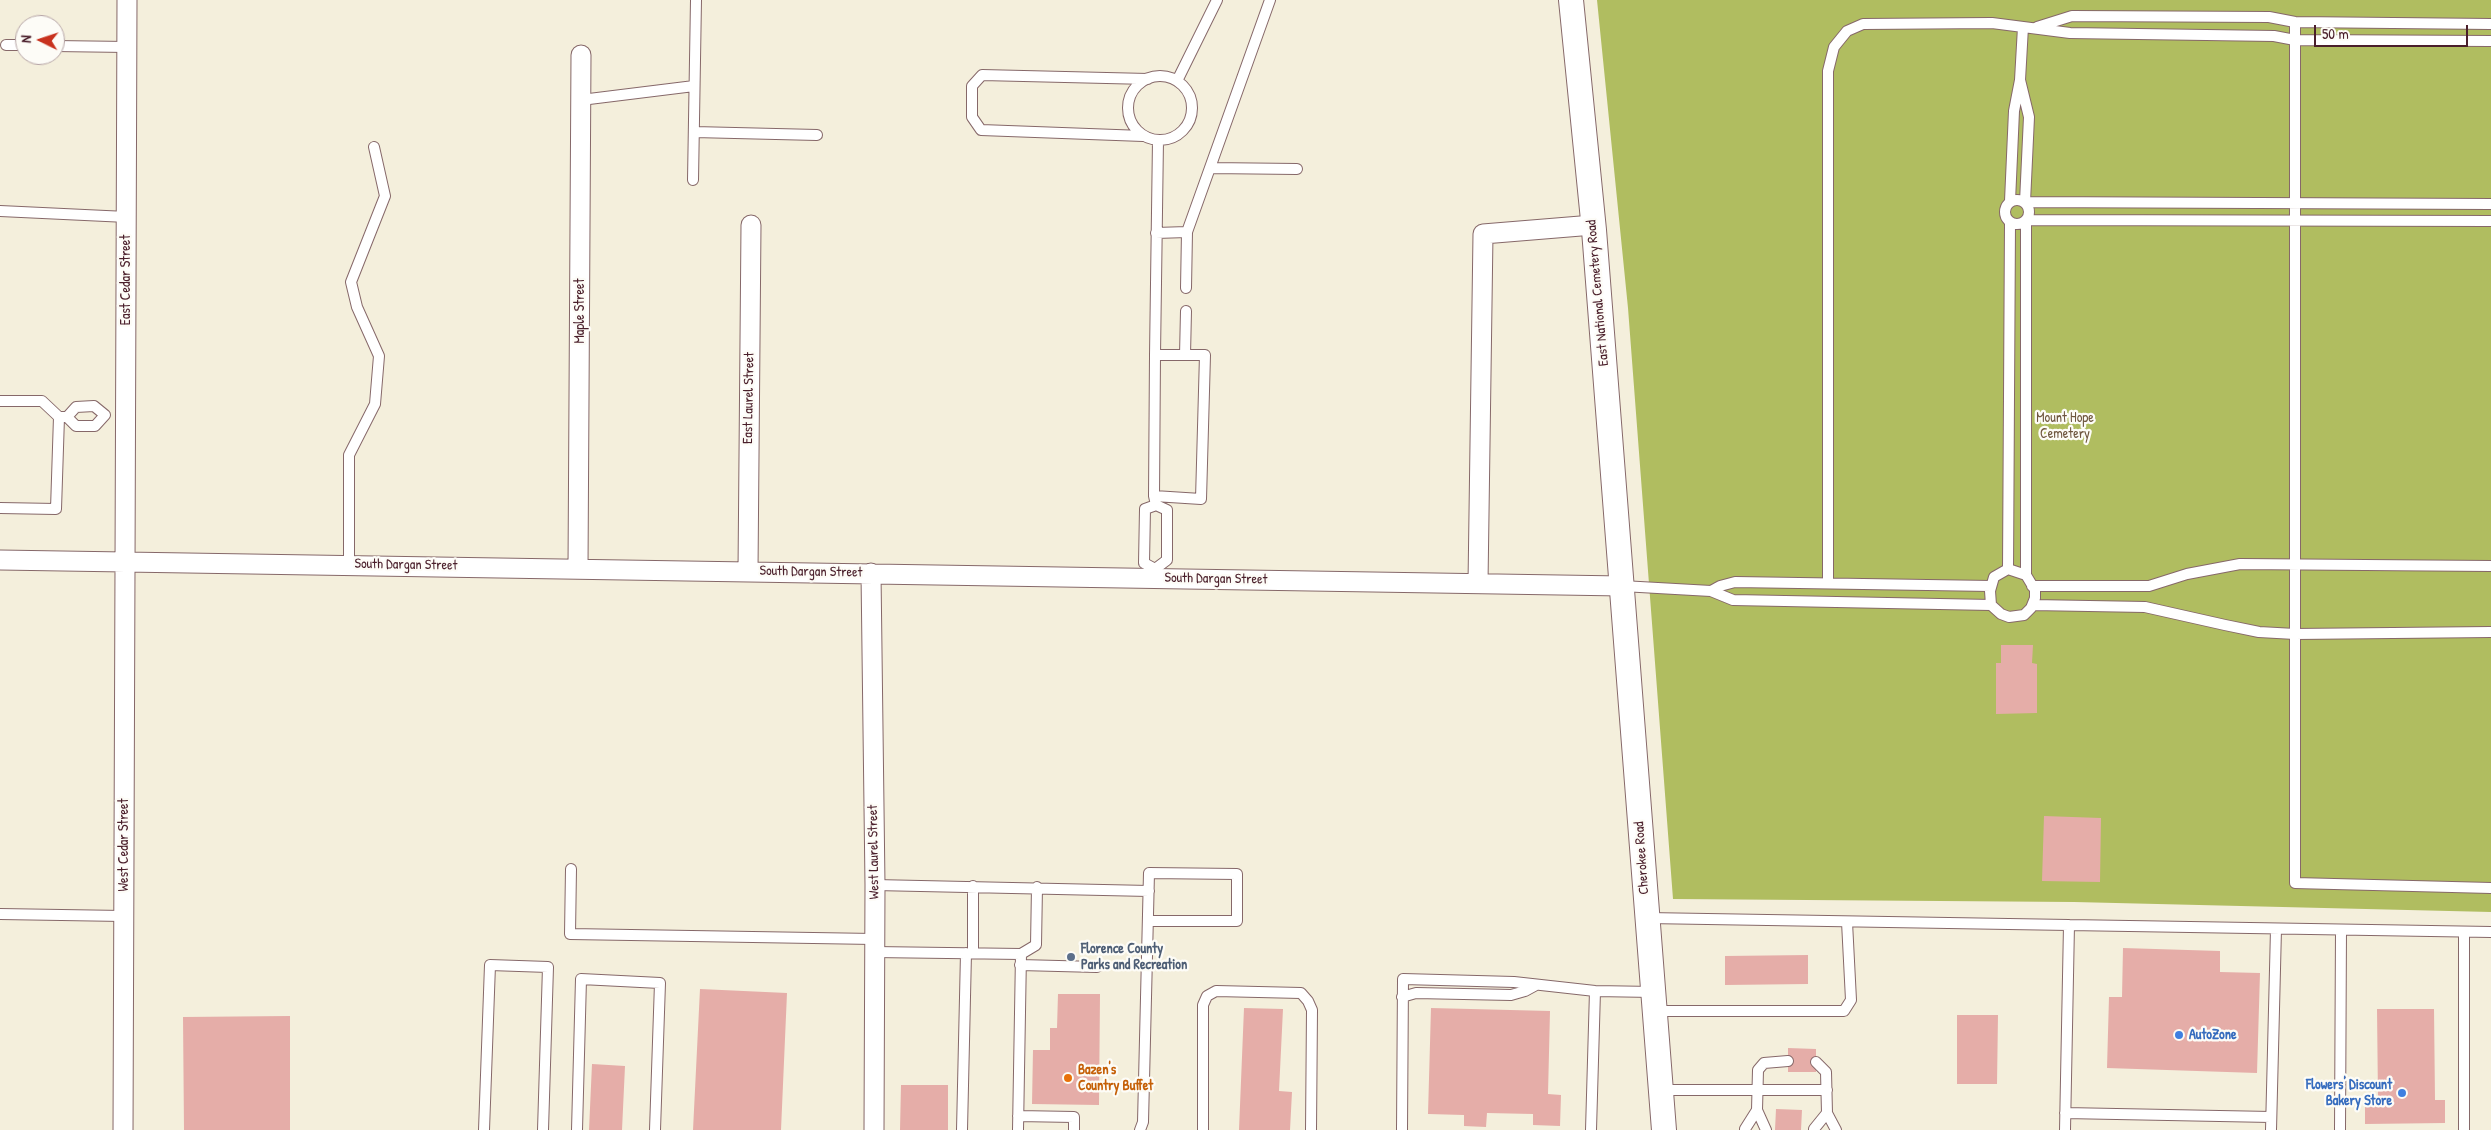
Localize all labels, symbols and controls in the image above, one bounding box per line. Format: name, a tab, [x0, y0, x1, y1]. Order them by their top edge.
north arrow	[15, 15, 65, 65]
scale bar	[2316, 15, 2470, 47]
text: 50 m	[2322, 23, 2349, 44]
text: N	[16, 35, 35, 43]
street label: East National Cemetery Road	[1583, 219, 1613, 367]
street label: East Cedar Street	[118, 235, 134, 325]
street label: Maple Street	[572, 279, 588, 343]
street label: East Laurel Street	[740, 352, 758, 444]
park label: Mount Hope Cemetery	[2036, 410, 2094, 442]
street label: South Dargan Street	[354, 556, 458, 574]
street label: South Dargan Street	[759, 563, 863, 581]
street label: South Dargan Street	[1164, 570, 1268, 588]
street label: West Cedar Street	[116, 798, 132, 892]
street label: West Laurel Street	[865, 805, 883, 899]
street label: Cherokee Road	[1631, 821, 1653, 895]
place label: Florence County Parks and Recreation	[1081, 941, 1187, 974]
marker: Florence County Parks and Recreation	[1065, 951, 1077, 963]
place label: AutoZone	[2189, 1027, 2237, 1043]
marker: AutoZone	[2173, 1029, 2185, 1041]
place label: Bazen's Country Buffet	[1078, 1062, 1153, 1094]
marker: Bazen's Country Buffet	[1062, 1072, 1074, 1084]
place label: Flowers' Discount Bakery Store	[2306, 1077, 2392, 1110]
marker: Flowers' Discount Bakery Store	[2396, 1087, 2408, 1099]

